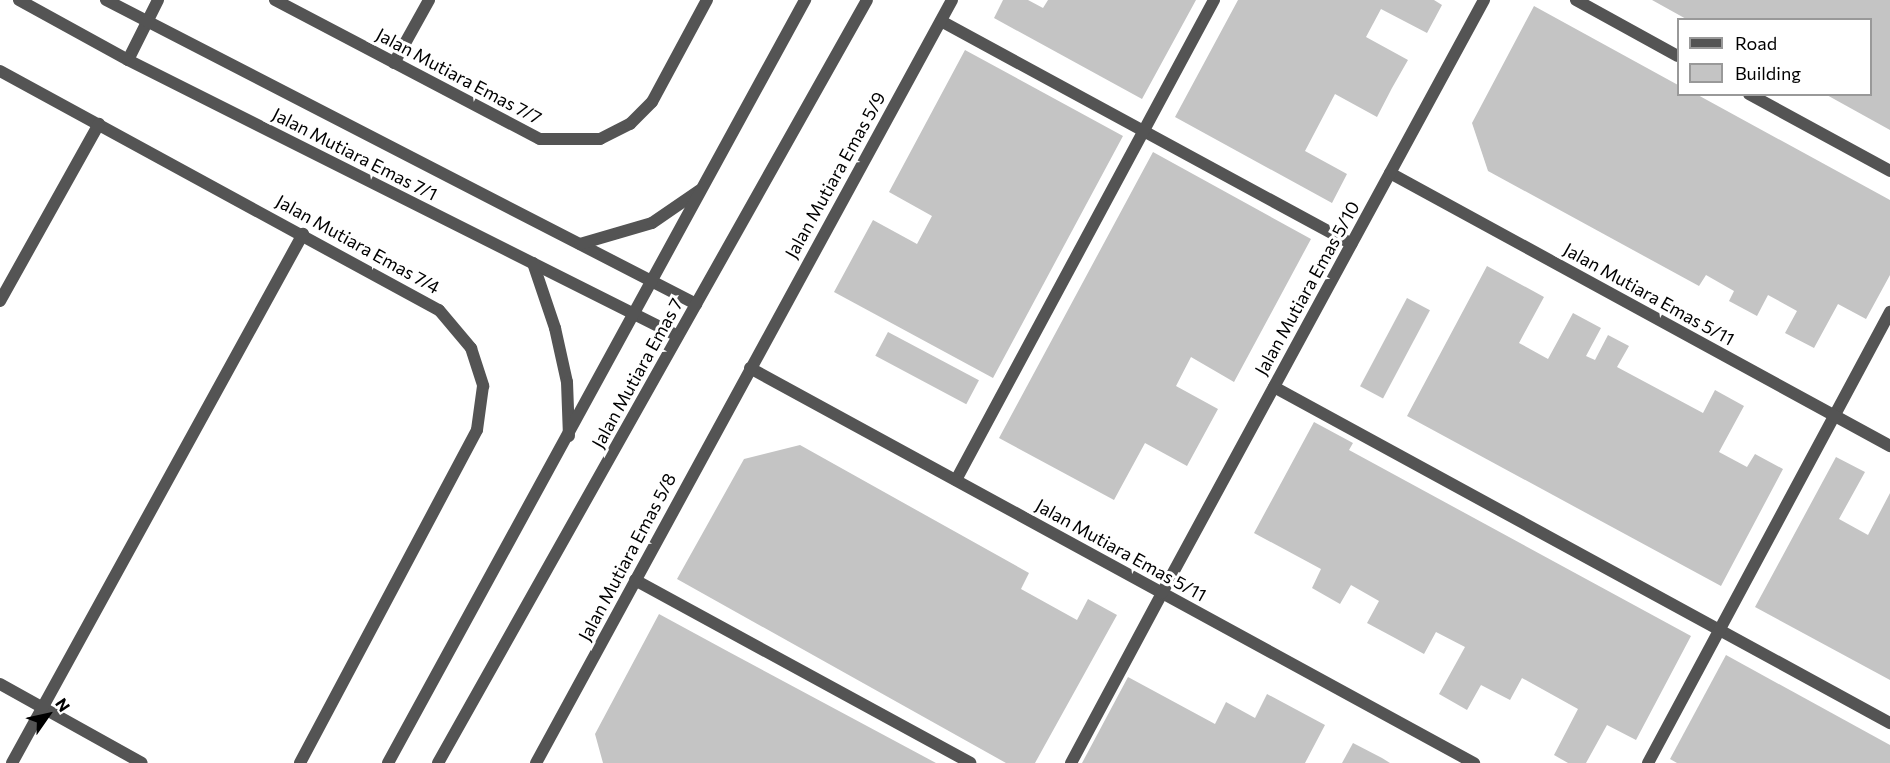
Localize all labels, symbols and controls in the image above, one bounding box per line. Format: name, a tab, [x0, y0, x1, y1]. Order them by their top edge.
legend	[1677, 18, 1872, 96]
street label: Jalan Mutiara Emas 7/7	[373, 23, 545, 129]
text: Road	[1735, 32, 1777, 54]
text: Building	[1735, 62, 1801, 84]
street label: Jalan Mutiara Emas 5/9	[780, 88, 890, 262]
street label: Jalan Mutiara Emas 7/1	[269, 103, 441, 205]
street label: Jalan Mutiara Emas 7/4	[272, 190, 444, 298]
street label: Jalan Mutiara Emas 5/10	[1250, 197, 1364, 379]
street label: Jalan Mutiara Emas 5/11	[1560, 238, 1738, 350]
street label: Jalan Mutiara Emas 7	[587, 294, 687, 452]
street label: Jalan Mutiara Emas 5/8	[574, 469, 680, 645]
street label: Jalan Mutiara Emas 5/11	[1032, 494, 1210, 606]
north arrow	[18, 685, 78, 745]
text: N	[52, 694, 75, 715]

